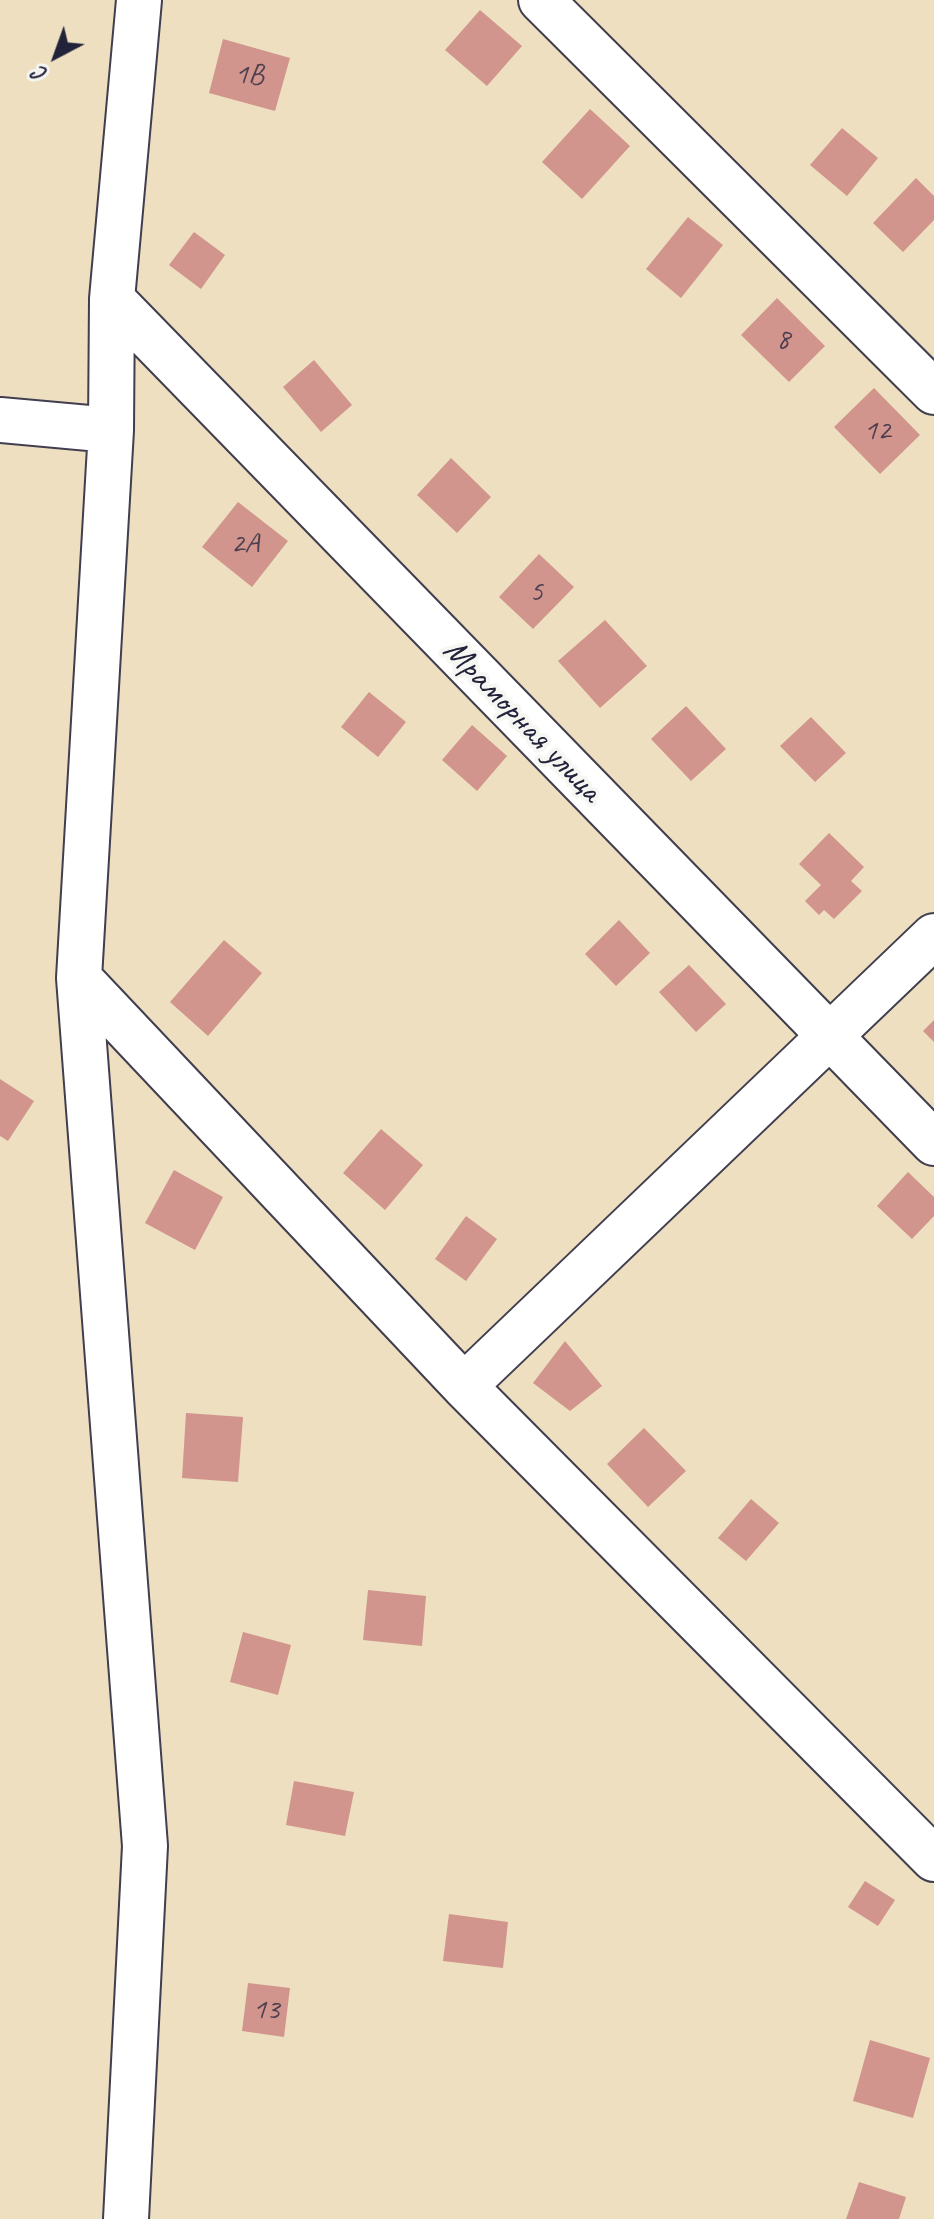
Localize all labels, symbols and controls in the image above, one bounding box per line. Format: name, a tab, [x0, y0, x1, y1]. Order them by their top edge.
north arrow	[16, 16, 96, 96]
house number: 1В	[235, 57, 263, 93]
text: С	[27, 60, 54, 88]
house number: 8	[776, 322, 790, 358]
house number: 12	[864, 413, 890, 449]
house number: 2А	[231, 526, 259, 562]
house number: 5	[529, 574, 543, 610]
street label: Мраморная улица	[434, 631, 610, 811]
house number: 13	[253, 1992, 279, 2028]

